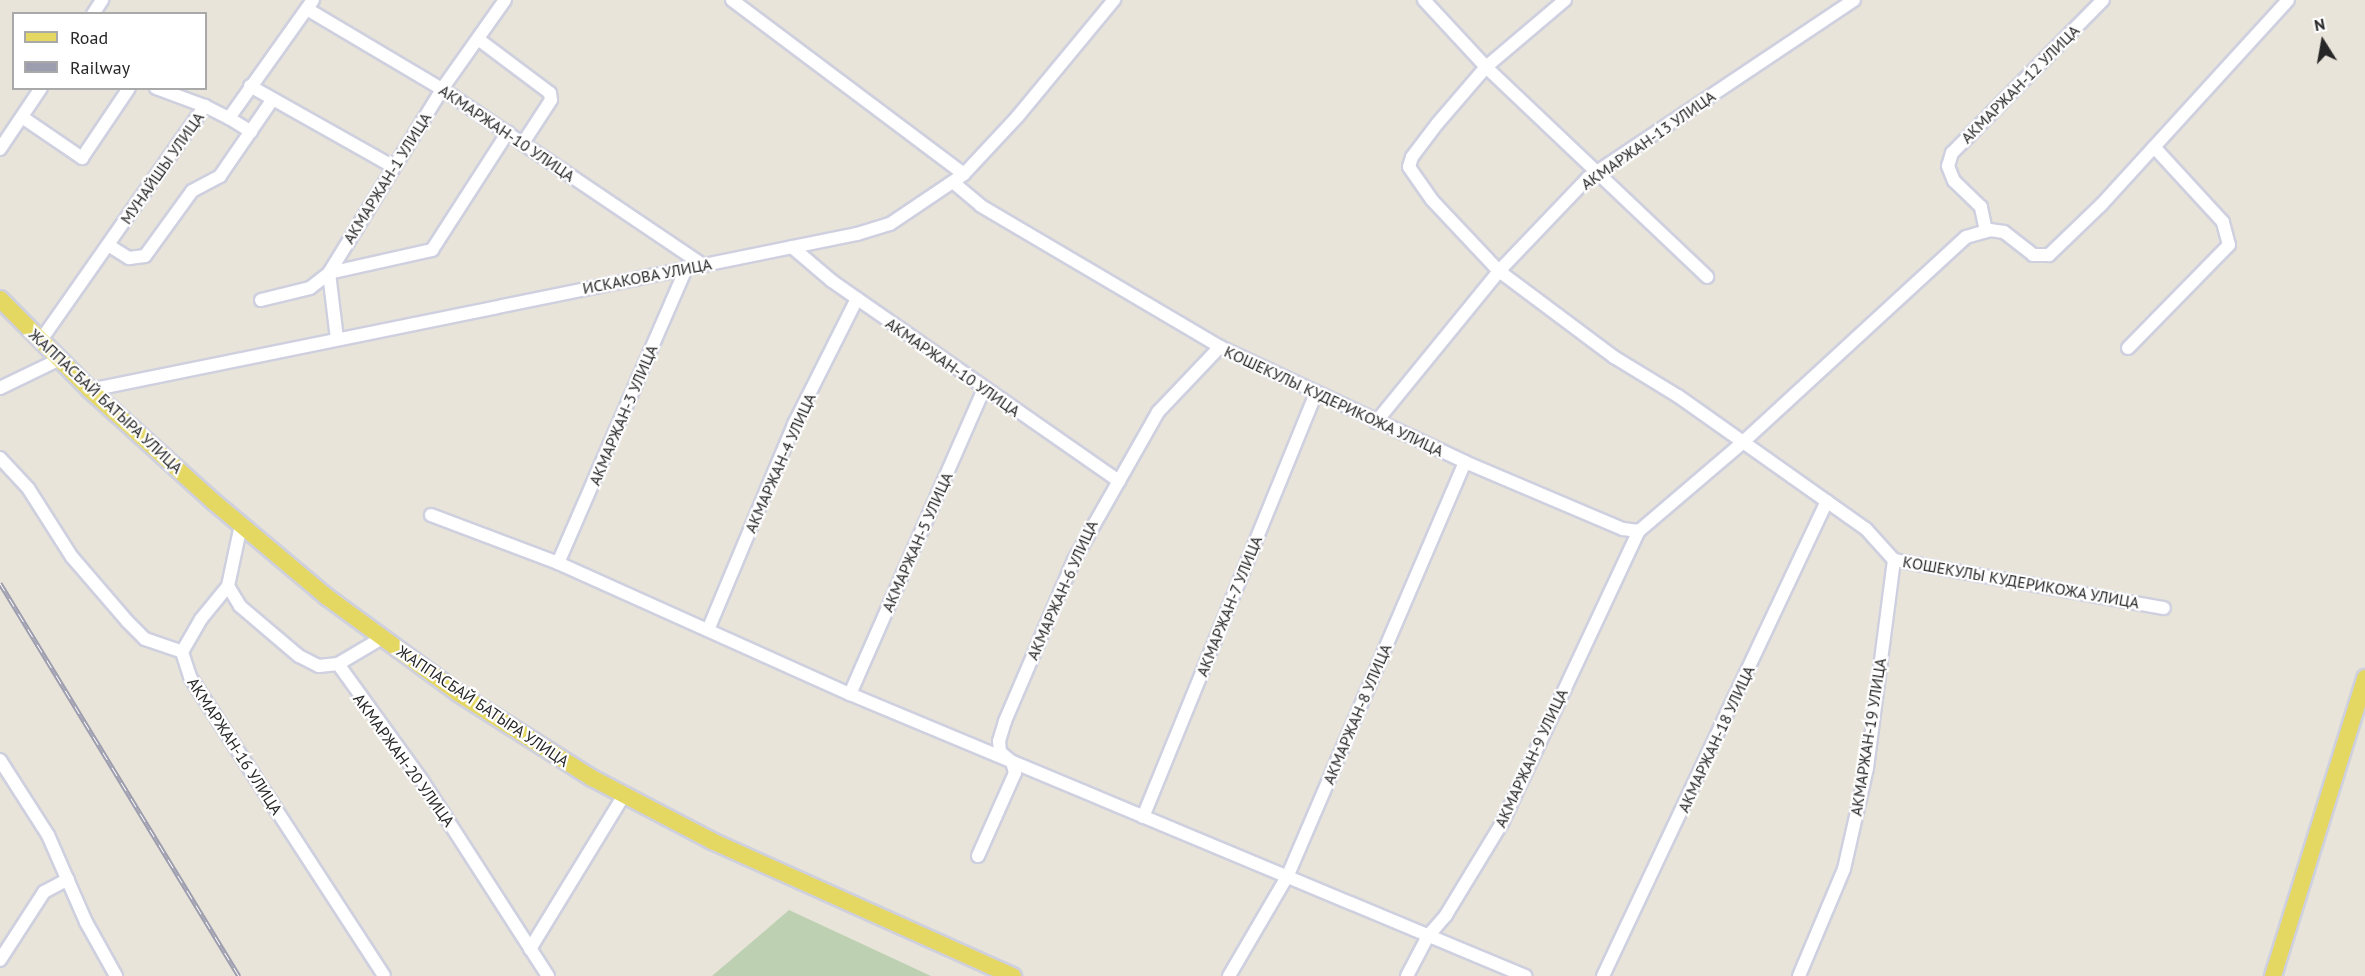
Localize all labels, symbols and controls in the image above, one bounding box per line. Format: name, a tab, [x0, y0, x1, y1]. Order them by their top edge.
legend	[12, 12, 207, 90]
north arrow	[2293, 12, 2353, 72]
text: N	[2312, 14, 2327, 35]
street label: АКМАРЖАН-12 УЛИЦА	[1957, 21, 2083, 147]
text: Road	[70, 26, 108, 49]
text: Railway	[70, 56, 130, 79]
street label: АКМАРЖАН-10 УЛИЦА	[435, 80, 579, 186]
street label: АКМАРЖАН-13 УЛИЦА	[1577, 86, 1719, 194]
street label: МУНАЙШЫ УЛИЦА	[116, 108, 208, 228]
street label: АКМАРЖАН-1 УЛИЦА	[339, 109, 435, 247]
street label: ИСКАКОВА УЛИЦА	[580, 254, 714, 298]
street label: АКМАРЖАН-10 УЛИЦА	[882, 313, 1024, 421]
street label: ЖАППАСБАЙ БАТЫРА УЛИЦА	[25, 324, 187, 478]
street label: КОШЕКУЛЫ КУДЕРИКОЖА УЛИЦА	[1221, 341, 1447, 461]
street label: АКМАРЖАН-3 УЛИЦА	[585, 342, 661, 488]
street label: АКМАРЖАН-4 УЛИЦА	[740, 390, 820, 536]
street label: АКМАРЖАН-5 УЛИЦА	[877, 469, 957, 615]
street label: АКМАРЖАН-6 УЛИЦА	[1022, 517, 1102, 663]
street label: АКМАРЖАН-7 УЛИЦА	[1192, 532, 1266, 680]
street label: КОШЕКУЛЫ КУДЕРИКОЖА УЛИЦА	[1901, 552, 2141, 612]
street label: ЖАППАСБАЙ БАТЫРА УЛИЦА	[393, 641, 573, 771]
street label: АКМАРЖАН-8 УЛИЦА	[1319, 641, 1395, 787]
street label: АКМАРЖАН-19 УЛИЦА	[1846, 656, 1890, 818]
street label: АКМАРЖАН-18 УЛИЦА	[1673, 662, 1759, 816]
street label: АКМАРЖАН-16 УЛИЦА	[183, 674, 287, 818]
street label: АКМАРЖАН-9 УЛИЦА	[1490, 685, 1572, 831]
street label: АКМАРЖАН-20 УЛИЦА	[349, 690, 459, 830]

